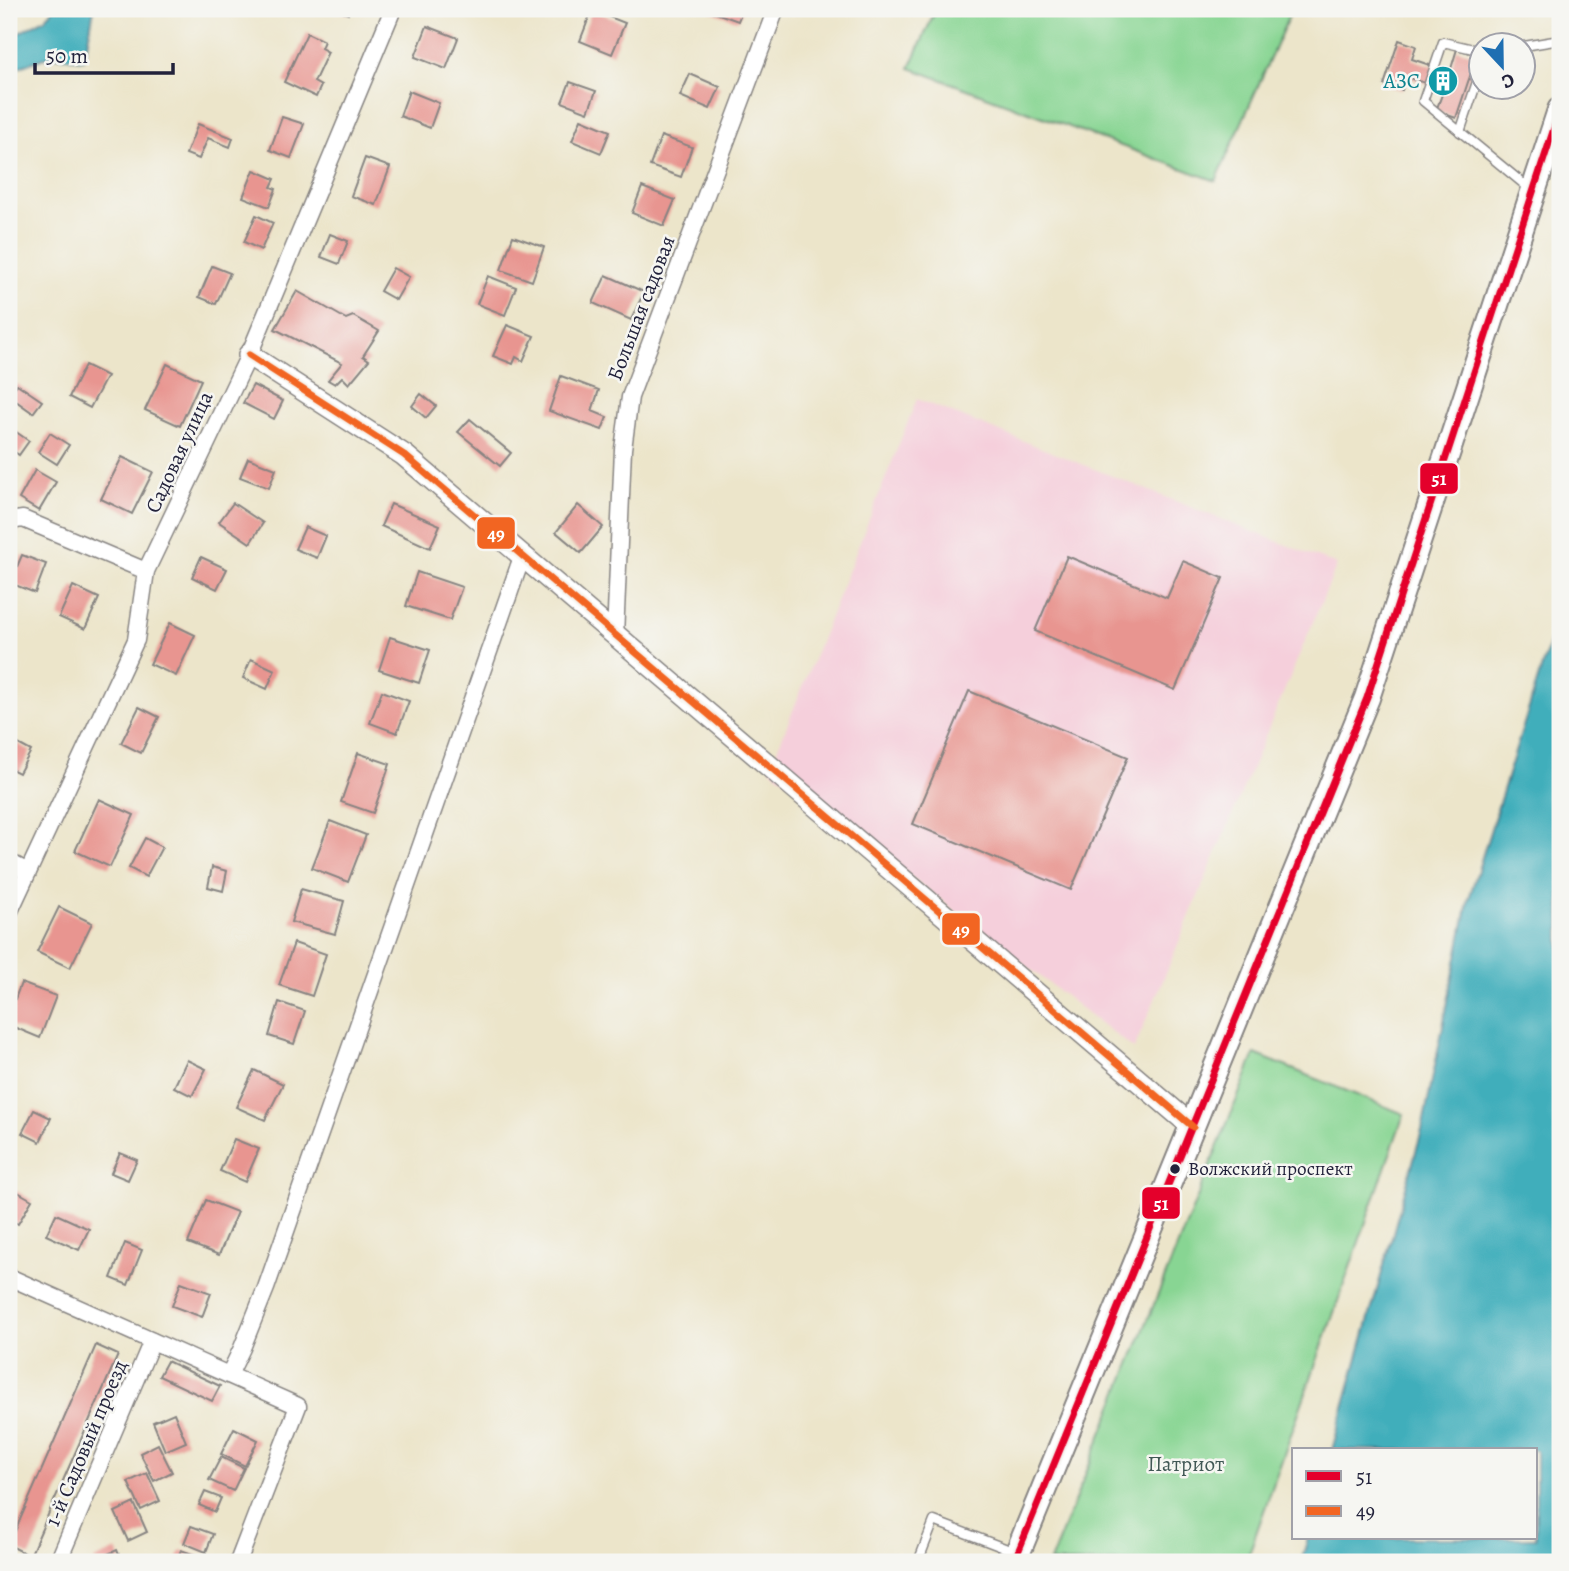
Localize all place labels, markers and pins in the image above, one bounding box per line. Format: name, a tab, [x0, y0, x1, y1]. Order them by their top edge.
building icon: АЗС	[1426, 64, 1460, 98]
place label: АЗС	[1383, 67, 1420, 95]
place label: Волжский проспект	[1188, 1156, 1353, 1182]
marker: Волжский проспект	[1168, 1162, 1182, 1176]

